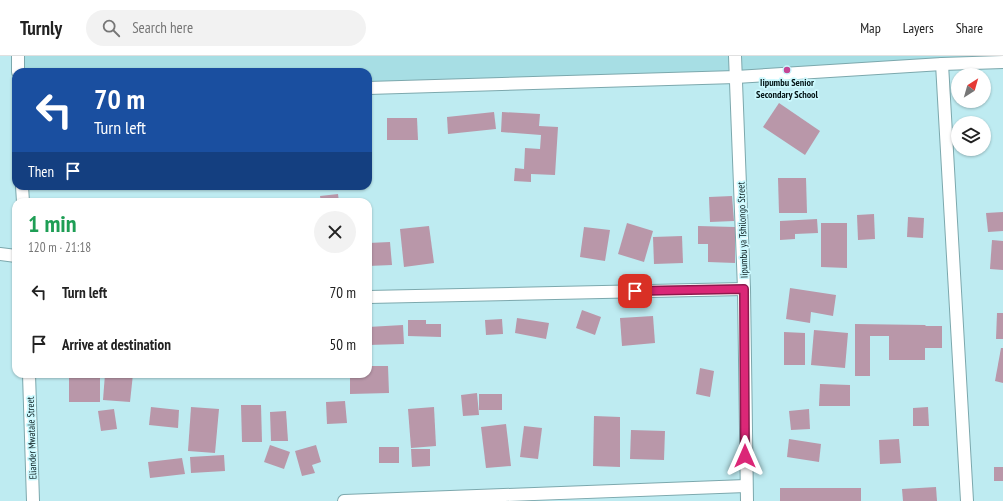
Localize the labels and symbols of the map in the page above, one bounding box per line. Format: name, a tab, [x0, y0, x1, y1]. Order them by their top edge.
marker: Iipumbu Senior Secondary School	[782, 65, 792, 75]
north arrow	[951, 68, 991, 108]
place label: Iipumbu Senior Secondary School	[756, 76, 819, 101]
street label: Iipumbu ya Tshilongo Street	[734, 181, 751, 278]
pin	[618, 274, 652, 308]
street label: Eliander Mwatale Street	[24, 396, 39, 480]
position arrow	[724, 435, 766, 477]

